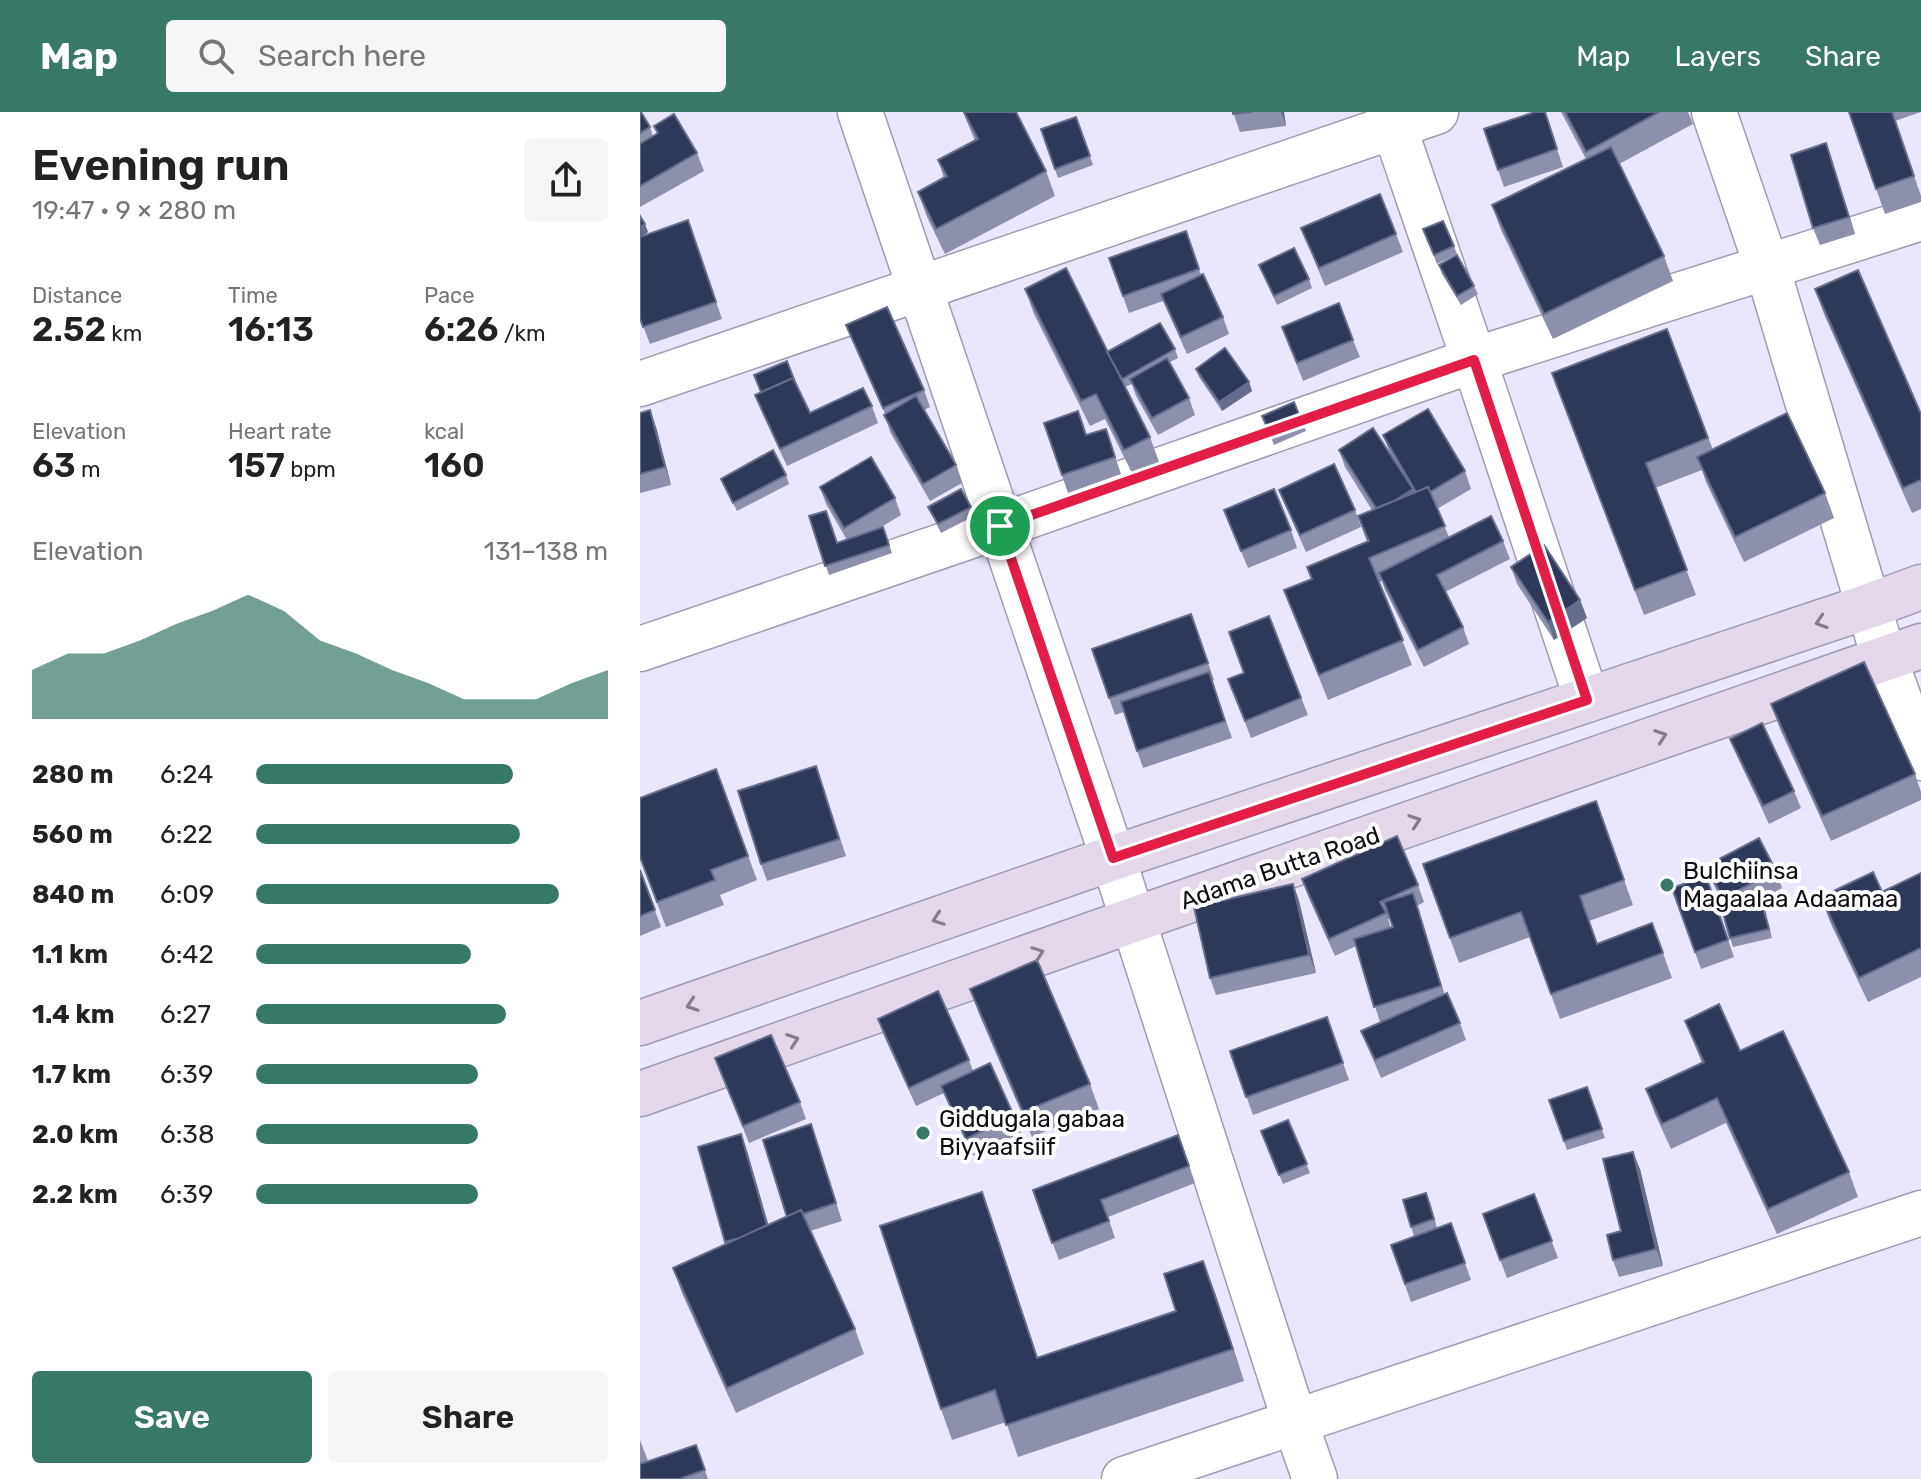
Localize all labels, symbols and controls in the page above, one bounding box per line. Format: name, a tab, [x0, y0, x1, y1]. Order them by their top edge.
search box	[166, 20, 726, 92]
text: Map	[40, 33, 118, 79]
icon: search	[194, 34, 238, 78]
text: Search here	[258, 38, 426, 74]
text: Map	[1576, 40, 1631, 73]
text: Layers	[1675, 40, 1761, 73]
text: Share	[1805, 40, 1881, 73]
button: share	[524, 138, 608, 222]
text: Evening run	[32, 139, 290, 191]
text: 19:47 · 9 × 280 m	[32, 195, 236, 226]
text: Distance	[32, 282, 122, 309]
text: Time	[228, 282, 278, 309]
text: Pace	[424, 282, 475, 309]
text: 2.52	[32, 309, 106, 350]
text: 16:13	[228, 309, 314, 350]
text: 6:26	[424, 309, 499, 350]
text: km	[106, 320, 142, 347]
text: /km	[499, 320, 545, 347]
text: Elevation	[32, 418, 126, 445]
text: Heart rate	[228, 418, 332, 445]
text: kcal	[424, 418, 464, 445]
text: 63	[32, 445, 76, 486]
text: 157	[228, 445, 285, 486]
text: 160	[424, 445, 485, 486]
text: m	[76, 456, 101, 483]
text: bpm	[285, 456, 336, 483]
pin	[966, 492, 1034, 560]
icon: arrive	[978, 504, 1022, 548]
text: Elevation	[32, 536, 143, 567]
text: 131–138 m	[484, 536, 608, 567]
one-way arrow	[1815, 613, 1828, 629]
one-way arrow	[1653, 729, 1667, 745]
text: 280 m	[32, 759, 114, 790]
text: 6:24	[160, 759, 214, 790]
one-way arrow	[1408, 815, 1422, 831]
text: 560 m	[32, 819, 113, 850]
text: 6:22	[160, 819, 213, 850]
street label: Adama Butta Road	[1177, 821, 1383, 915]
place label: Bulchiinsa Magaalaa Adaamaa	[1683, 857, 1898, 913]
marker: Bulchiinsa Magaalaa Adaamaa	[1658, 876, 1676, 894]
text: 840 m	[32, 879, 114, 910]
text: 6:09	[160, 879, 214, 910]
one-way arrow	[931, 910, 945, 926]
text: 1.1 km	[32, 939, 108, 970]
text: 6:42	[160, 939, 214, 970]
one-way arrow	[1030, 947, 1044, 963]
one-way arrow	[686, 995, 700, 1012]
text: 1.4 km	[32, 999, 114, 1030]
text: 6:27	[160, 999, 211, 1030]
one-way arrow	[785, 1033, 799, 1050]
text: 1.7 km	[32, 1059, 111, 1090]
text: 6:39	[160, 1059, 213, 1090]
place label: Giddugala gabaa Biyyaafsiif	[939, 1105, 1125, 1161]
text: 2.0 km	[32, 1119, 118, 1150]
text: 6:38	[160, 1119, 215, 1150]
marker: Giddugala gabaa Biyyaafsiif	[914, 1124, 932, 1142]
text: 2.2 km	[32, 1179, 118, 1210]
text: 6:39	[160, 1179, 213, 1210]
button: Save	[32, 1371, 312, 1463]
button: Share	[328, 1371, 608, 1463]

